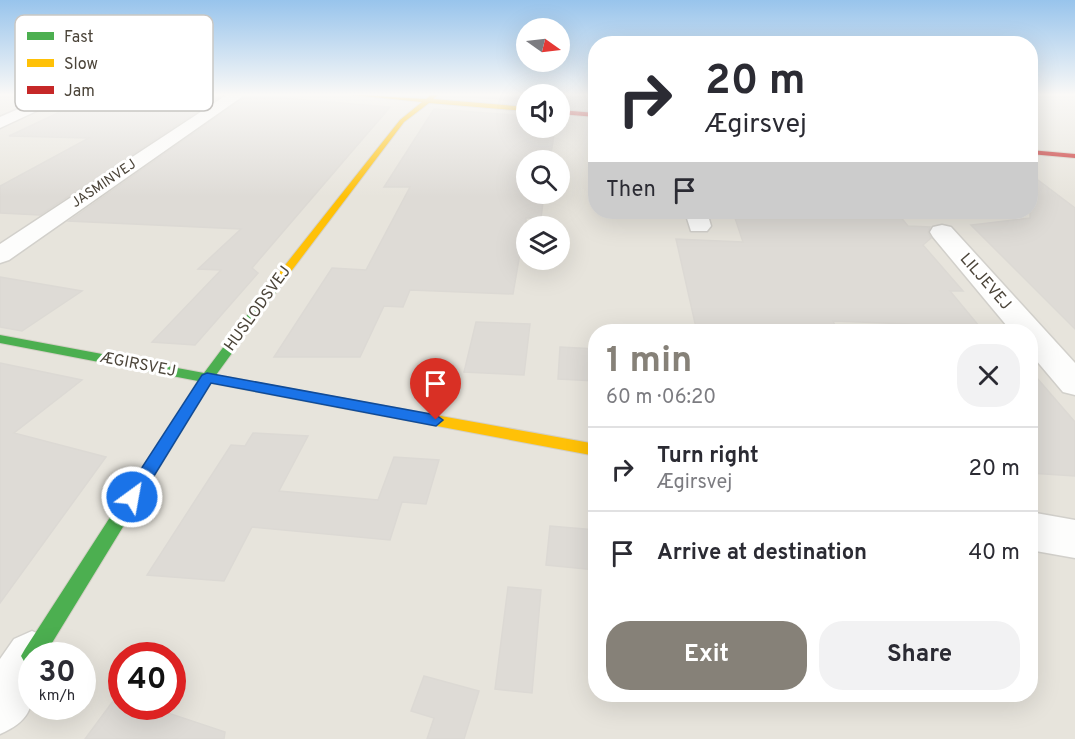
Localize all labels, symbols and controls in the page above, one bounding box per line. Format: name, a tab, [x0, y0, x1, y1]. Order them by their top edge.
legend	[15, 15, 213, 111]
north arrow	[516, 18, 570, 72]
map controls	[516, 18, 570, 270]
text: Fast	[64, 28, 94, 48]
text: Slow	[64, 55, 98, 75]
text: 20 m	[705, 56, 806, 109]
icon: right	[606, 60, 684, 138]
text: Jam	[64, 82, 95, 102]
button: sound	[516, 84, 570, 138]
text: Ægirsvej	[705, 108, 807, 142]
button: search	[516, 150, 570, 204]
street label: JASMINVEJ	[68, 156, 140, 212]
icon: arrive	[668, 174, 701, 207]
text: Then	[606, 177, 656, 204]
button: layers	[516, 216, 570, 270]
street label: LILJEVEJ	[955, 249, 1015, 315]
street label: HUSLODSVEJ	[220, 262, 296, 356]
text: 1 min	[606, 339, 692, 385]
button: close	[957, 344, 1020, 407]
street label: ÆGIRSVEJ	[98, 348, 177, 382]
pin	[410, 358, 461, 420]
icon: arrive	[419, 367, 452, 400]
text: 60 m · 06:20	[606, 385, 716, 411]
text: Turn right	[657, 443, 759, 470]
icon: right	[606, 453, 639, 486]
text: 20 m	[969, 456, 1020, 483]
position arrow	[100, 465, 164, 529]
text: Ægirsvej	[657, 470, 732, 496]
icon: arrive	[606, 537, 639, 570]
text: Arrive at destination	[657, 540, 867, 567]
text: 40 m	[968, 540, 1020, 567]
button: Exit	[606, 621, 807, 690]
button: Share	[819, 621, 1020, 690]
speed limit sign: 40	[108, 642, 186, 720]
text: 30	[38, 655, 76, 692]
text: km/h	[39, 687, 75, 706]

